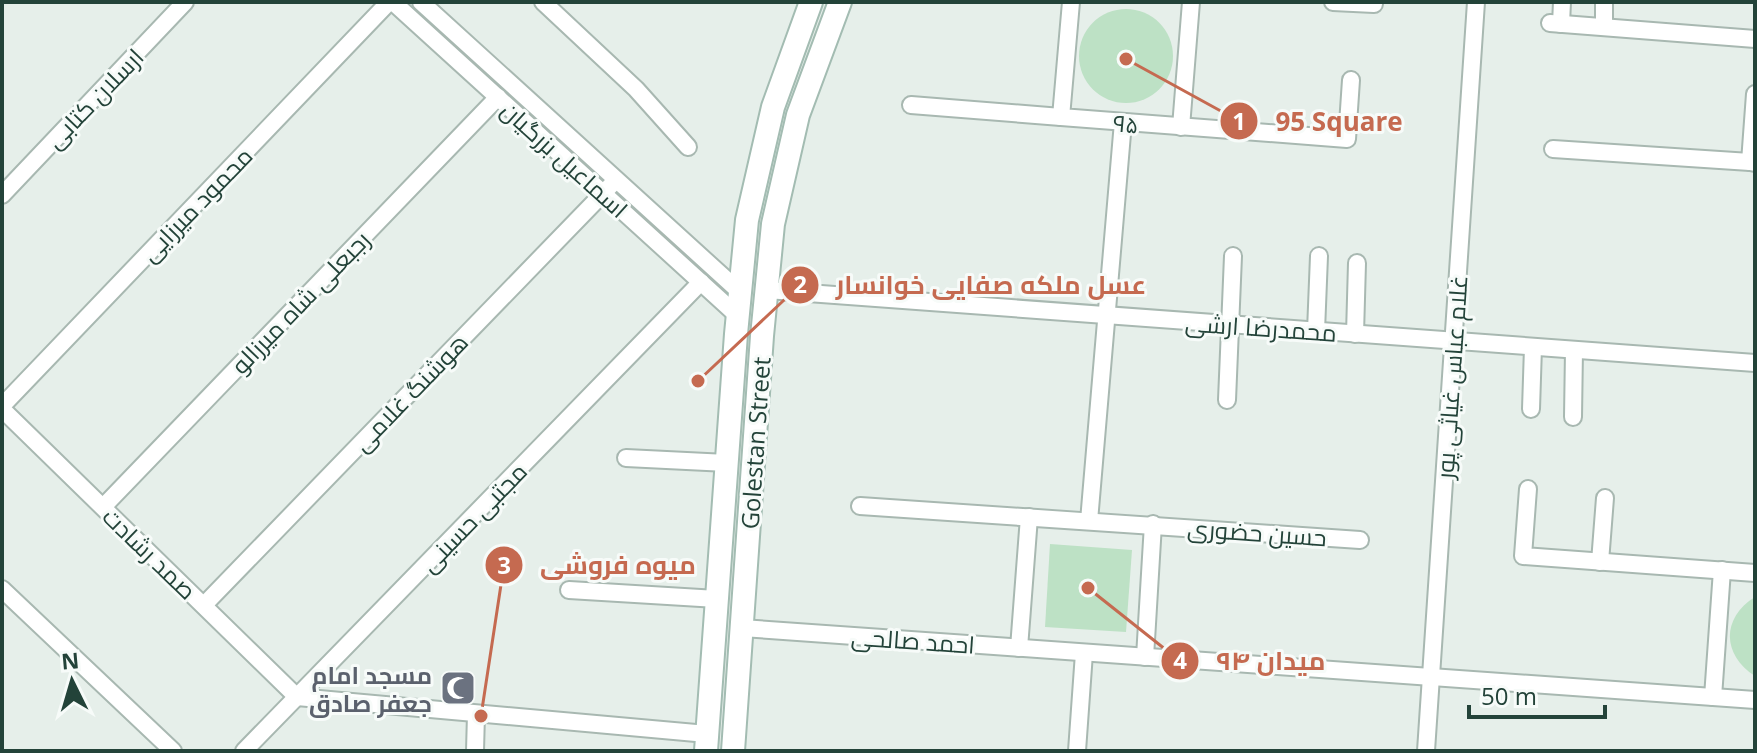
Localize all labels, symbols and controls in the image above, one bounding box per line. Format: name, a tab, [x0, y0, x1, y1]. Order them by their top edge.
street label: ارسلان کتابی	[38, 41, 150, 155]
street label: اسماعیل بزرگیان	[494, 93, 636, 225]
callout: 95 Square	[1219, 96, 1418, 146]
text: 95 Square	[1275, 103, 1403, 139]
text: 1	[1232, 104, 1246, 137]
street label: ۹۵	[1112, 105, 1140, 141]
street label: محمود میرزایی	[133, 139, 259, 269]
street label: رجبعلی شاه میرزالو	[223, 223, 377, 381]
callout: عسل ملکه صفایی خوانسار	[780, 260, 1162, 310]
text: عسل ملکه صفایی خوانسار	[835, 266, 1146, 302]
text: 2	[793, 267, 807, 300]
street label: غلام عباس غیاثی ‌پور	[1427, 274, 1476, 482]
street label: محمدرضا ارشی	[1184, 305, 1338, 349]
street label: هوشنگ غلامی	[345, 326, 475, 458]
street label: Golestan Street	[733, 356, 777, 530]
street label: مجتبی حسینی	[412, 455, 534, 579]
street label: صمد رشادت	[96, 500, 204, 606]
street label: حسین حضوری	[1186, 511, 1328, 553]
callout: میوه فروشی	[484, 540, 712, 590]
text: میوه فروشی	[540, 546, 696, 582]
text: 3	[497, 548, 511, 581]
street label: احمد صالحی	[850, 619, 976, 661]
callout: میدان ۹۴	[1160, 636, 1341, 686]
north arrow	[32, 641, 112, 721]
text: میدان ۹۴	[1216, 642, 1326, 678]
text: 4	[1173, 643, 1187, 676]
text: N	[60, 644, 80, 676]
place label: مسجد امام جعفر صادق	[309, 658, 432, 719]
mosque icon: مسجد امام جعفر صادق	[439, 669, 477, 707]
scale bar	[1469, 669, 1605, 719]
text: 50 m	[1481, 679, 1537, 712]

